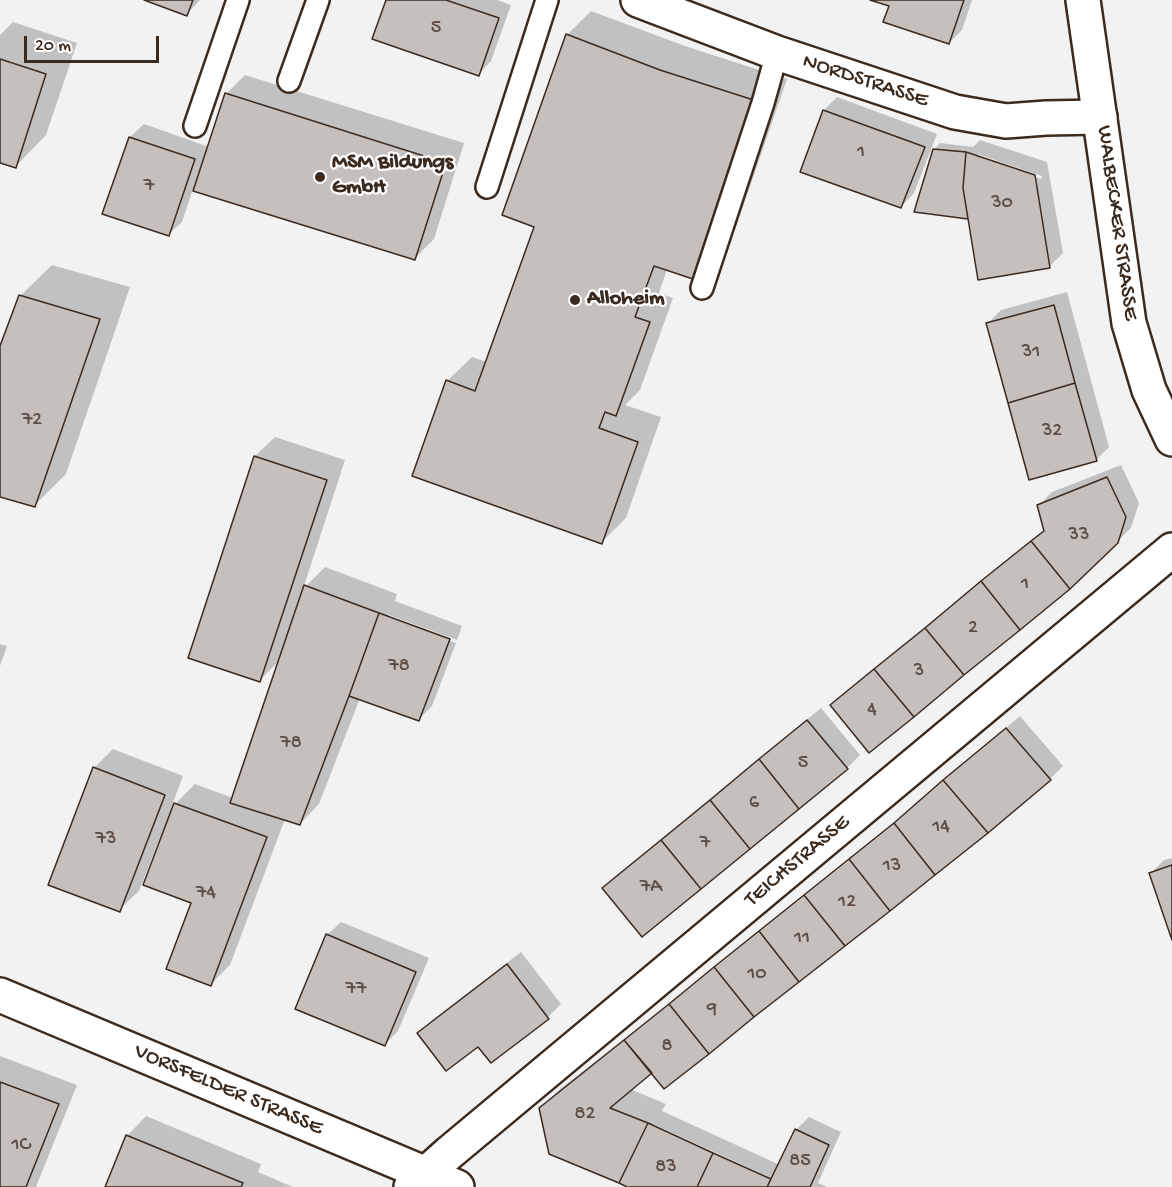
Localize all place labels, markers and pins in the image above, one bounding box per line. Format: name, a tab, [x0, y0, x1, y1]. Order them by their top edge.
place label: MSM Bildungs GmbH	[332, 151, 453, 202]
marker: MSM Bildungs GmbH	[313, 170, 327, 184]
place label: Alloheim	[587, 287, 665, 313]
marker: Alloheim	[568, 293, 582, 307]

